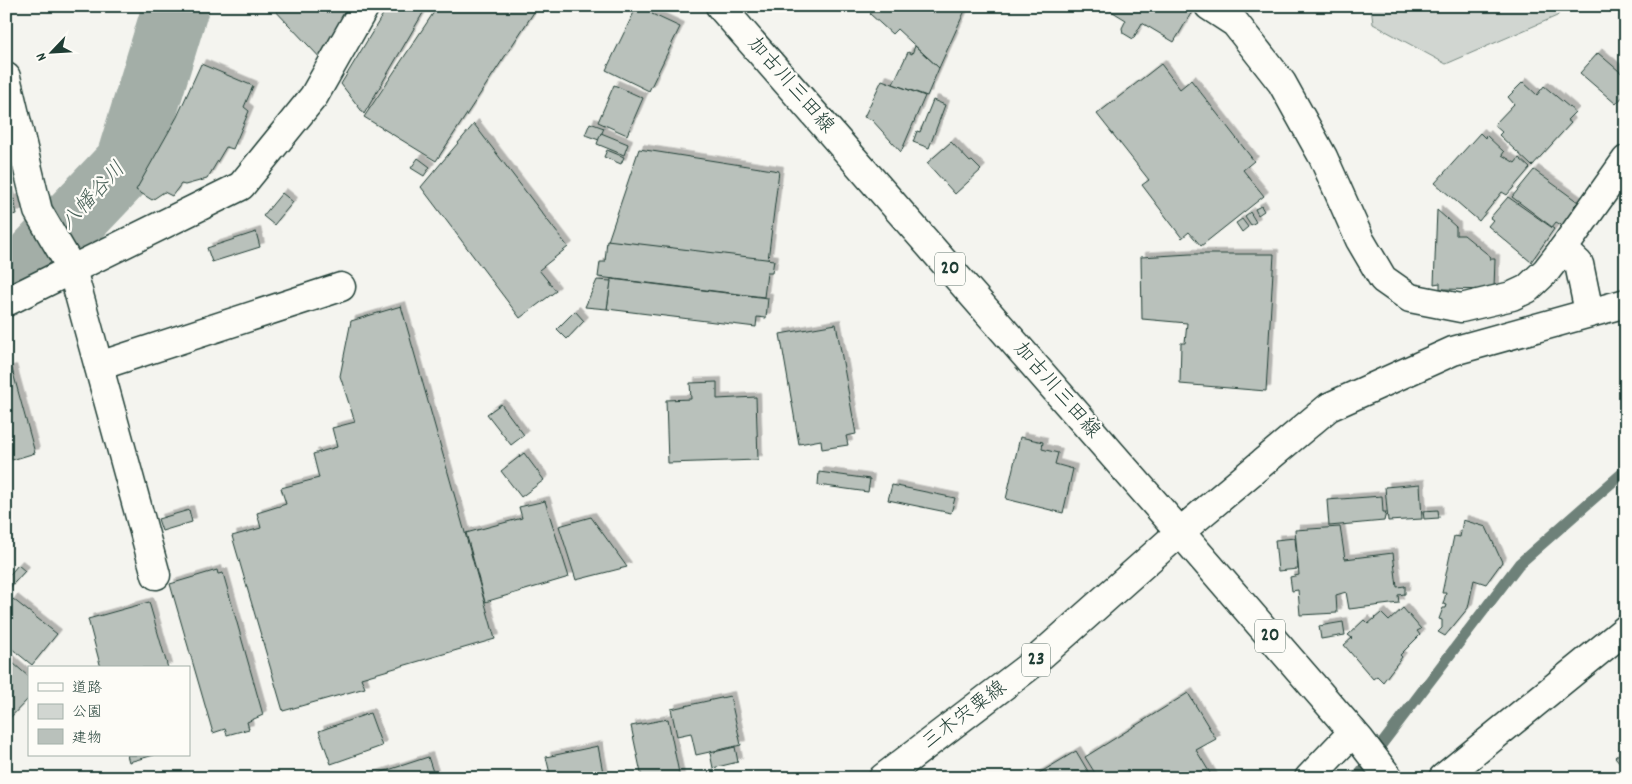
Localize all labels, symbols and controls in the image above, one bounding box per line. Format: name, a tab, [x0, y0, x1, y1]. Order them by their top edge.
north arrow	[28, 28, 78, 78]
street label: 加古川三田線	[740, 32, 840, 140]
text: N	[31, 49, 53, 64]
water label: 八幡谷川	[54, 156, 134, 238]
road number: 20	[935, 252, 965, 286]
street label: 加古川三田線	[1006, 337, 1106, 445]
road number: 20	[1255, 620, 1285, 652]
road number: 23	[1022, 644, 1050, 676]
legend	[28, 666, 190, 756]
street label: 三木宍粟線	[917, 675, 1013, 757]
text: 道路	[72, 678, 102, 700]
text: 公園	[72, 702, 102, 724]
text: 建物	[72, 728, 102, 750]

